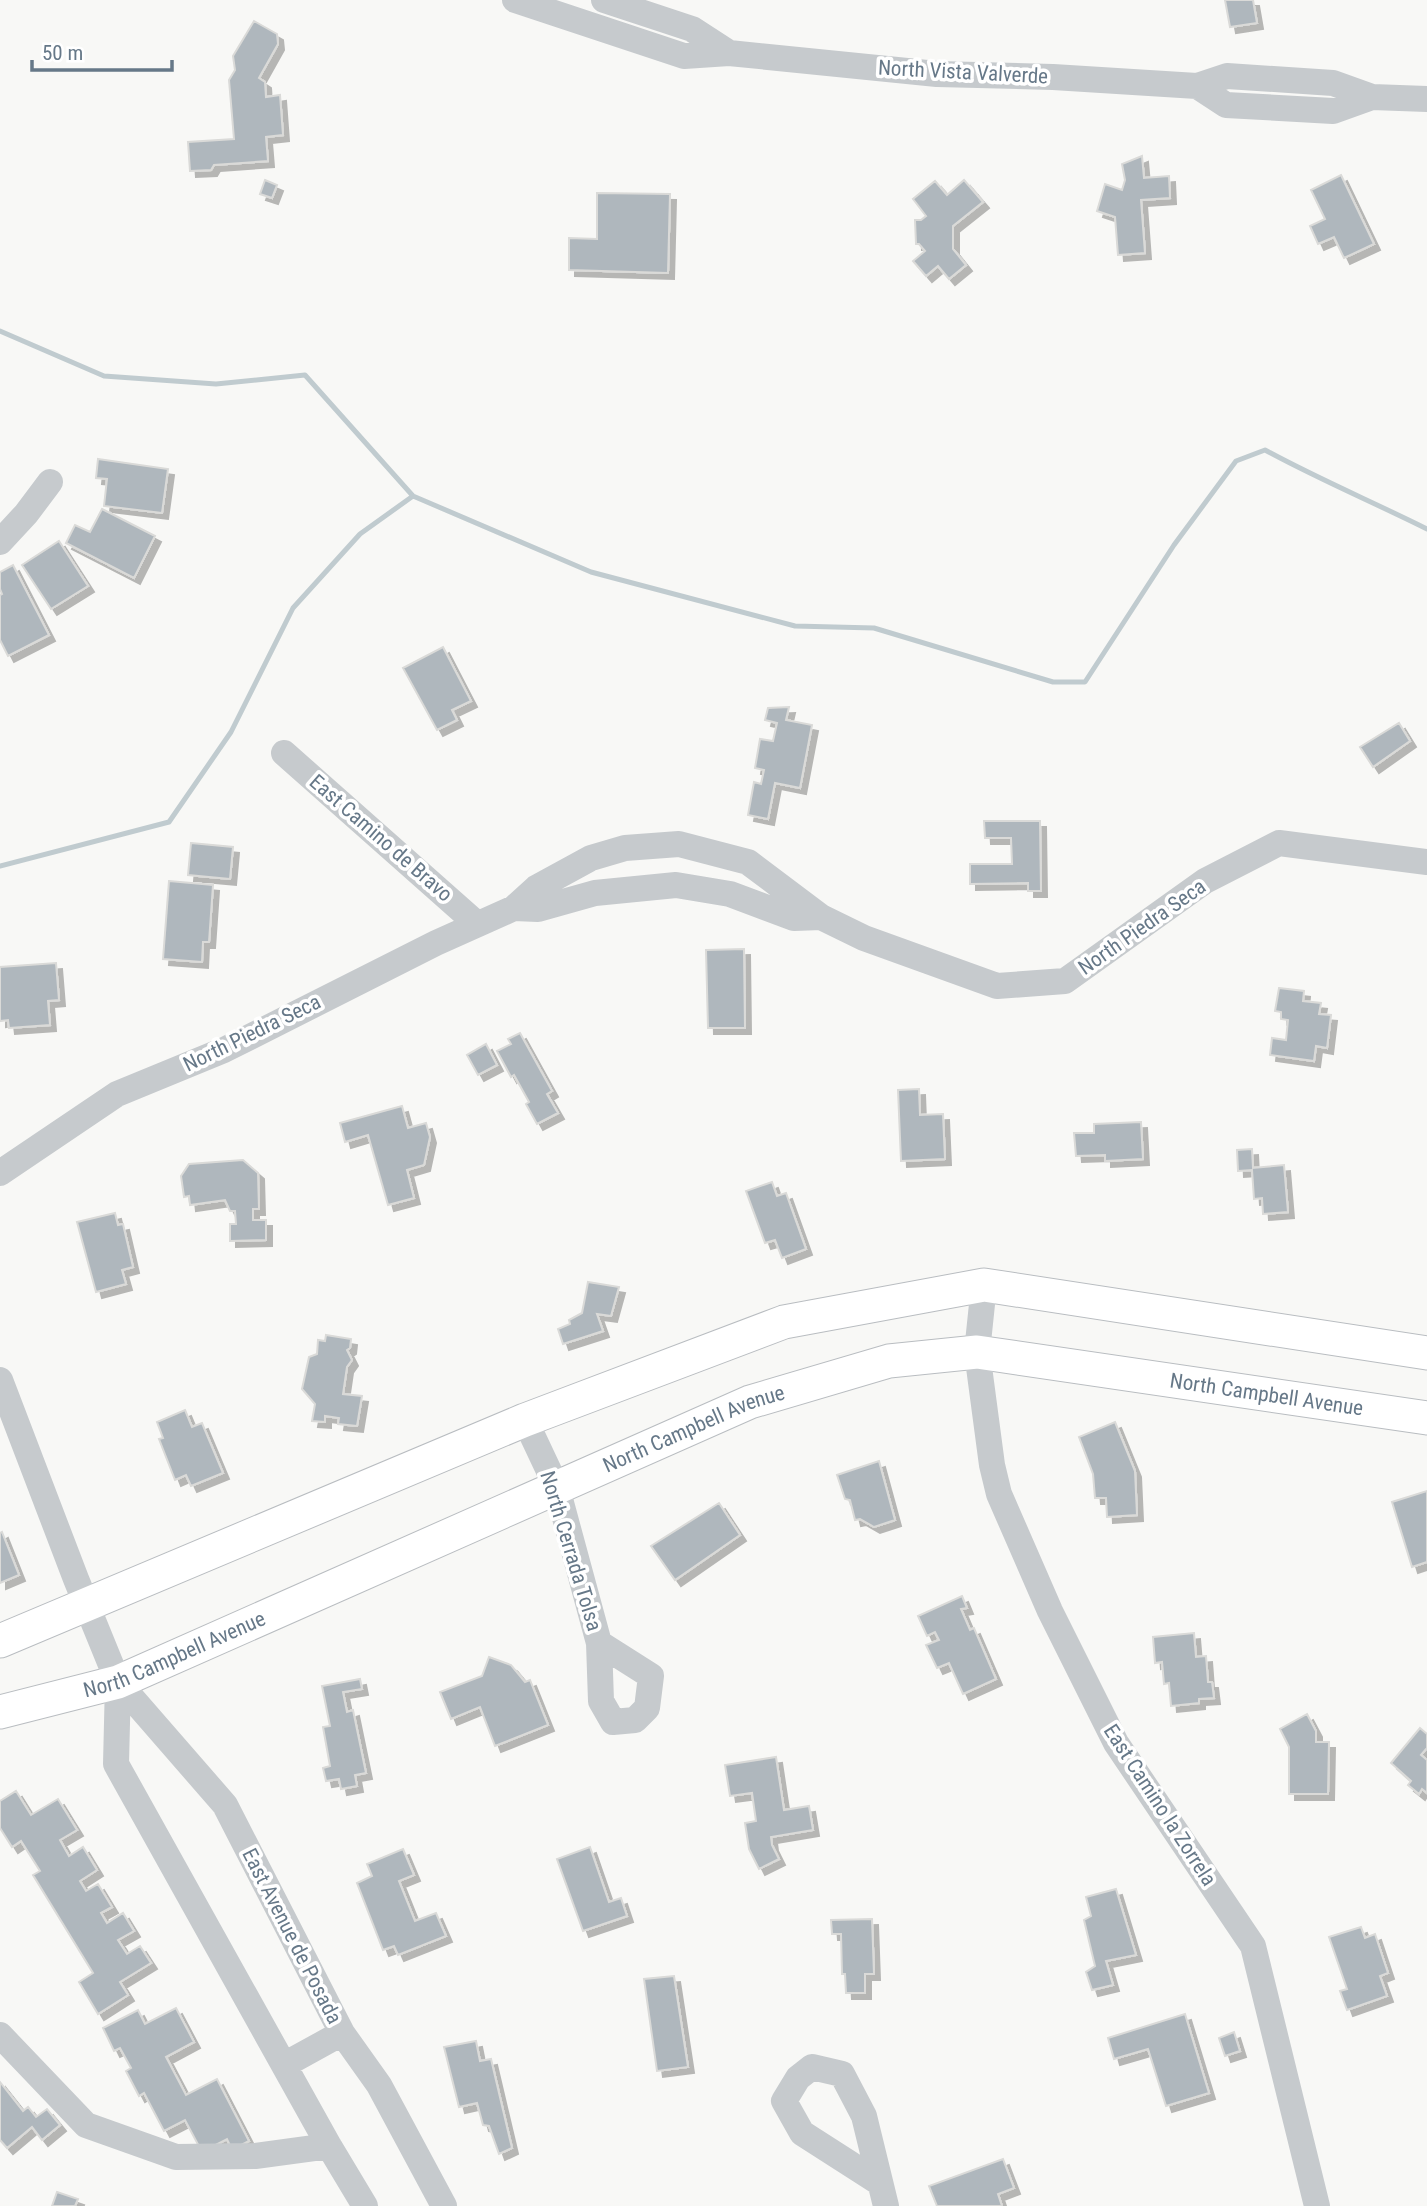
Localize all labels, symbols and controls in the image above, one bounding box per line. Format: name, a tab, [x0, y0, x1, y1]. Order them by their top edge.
scale bar	[32, 28, 172, 72]
text: 50 m	[42, 41, 83, 65]
street label: North Vista Valverde	[877, 56, 1049, 88]
street label: East Camino de Bravo	[305, 770, 457, 906]
street label: North Piedra Seca	[1074, 874, 1210, 980]
street label: North Piedra Seca	[179, 989, 325, 1077]
street label: North Campbell Avenue	[1168, 1368, 1365, 1421]
street label: North Campbell Avenue	[599, 1380, 788, 1478]
street label: North Cerrada Tolsa	[535, 1468, 607, 1634]
street label: North Campbell Avenue	[81, 1606, 269, 1702]
street label: East Camino la Zorrela	[1099, 1720, 1221, 1890]
street label: East Avenue de Posada	[237, 1844, 347, 2028]

